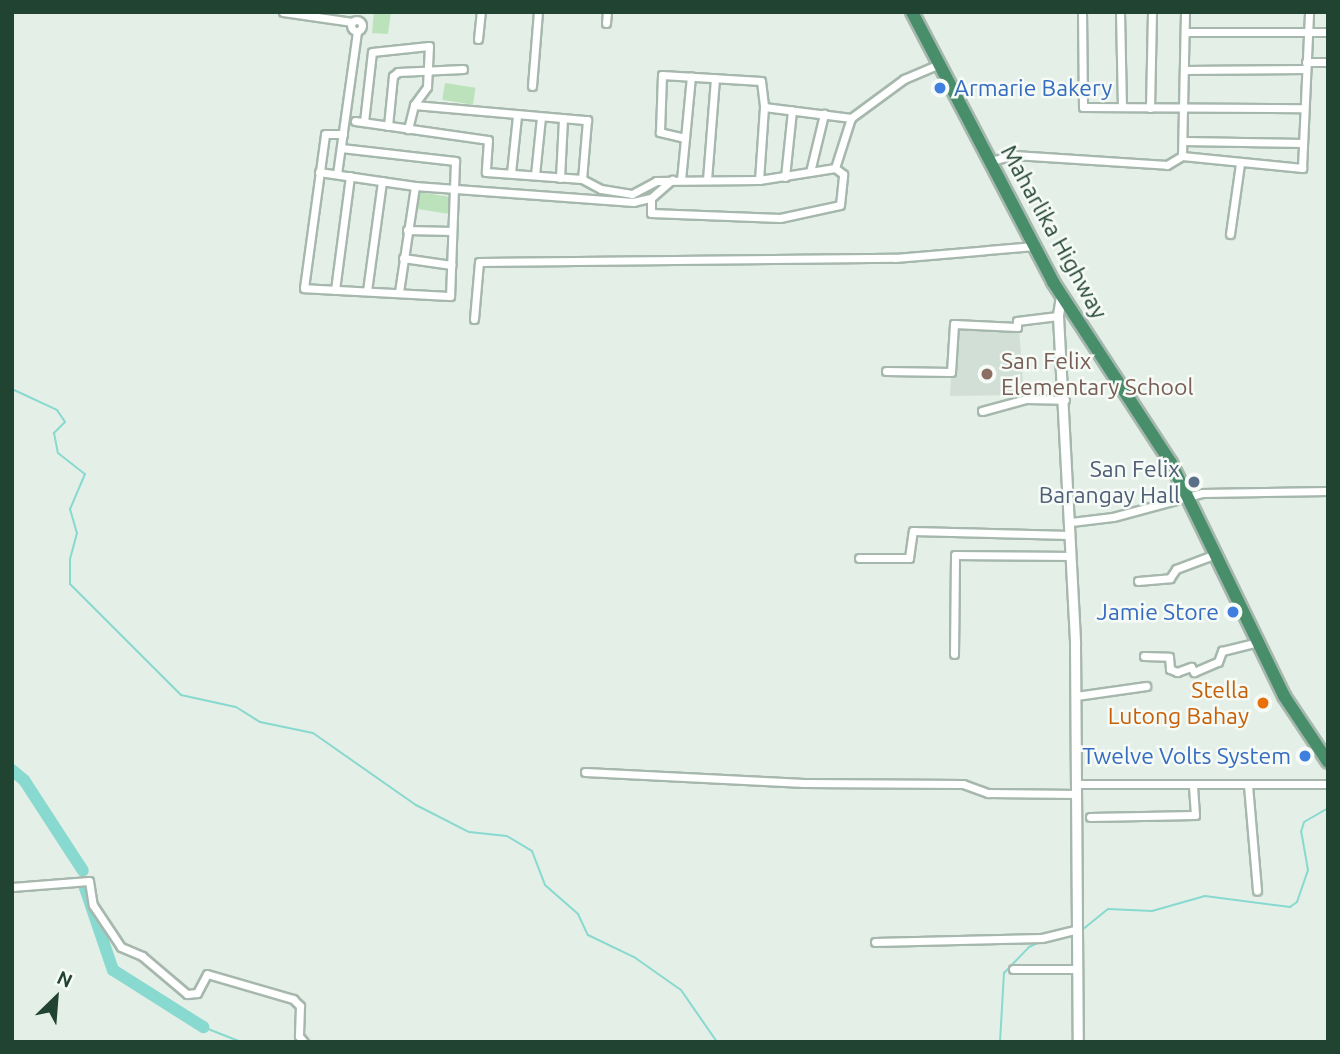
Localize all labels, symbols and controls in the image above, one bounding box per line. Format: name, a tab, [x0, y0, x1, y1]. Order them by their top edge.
place label: Armarie Bakery	[954, 74, 1112, 102]
marker: Armarie Bakery	[932, 80, 948, 96]
street label: Maharlika Highway	[995, 140, 1113, 324]
place label: San Felix Elementary School	[1001, 347, 1194, 401]
marker: San Felix Elementary School	[979, 366, 995, 382]
place label: San Felix Barangay Hall	[1039, 455, 1180, 509]
marker: San Felix Barangay Hall	[1186, 474, 1202, 490]
place label: Jamie Store	[1097, 598, 1219, 626]
marker: Jamie Store	[1225, 604, 1241, 620]
place label: Stella Lutong Bahay	[1108, 676, 1249, 730]
marker: Stella Lutong Bahay	[1255, 695, 1271, 711]
place label: Twelve Volts System	[1082, 742, 1291, 770]
marker: Twelve Volts System	[1297, 748, 1313, 764]
north arrow	[21, 963, 91, 1033]
text: N	[54, 966, 76, 992]

